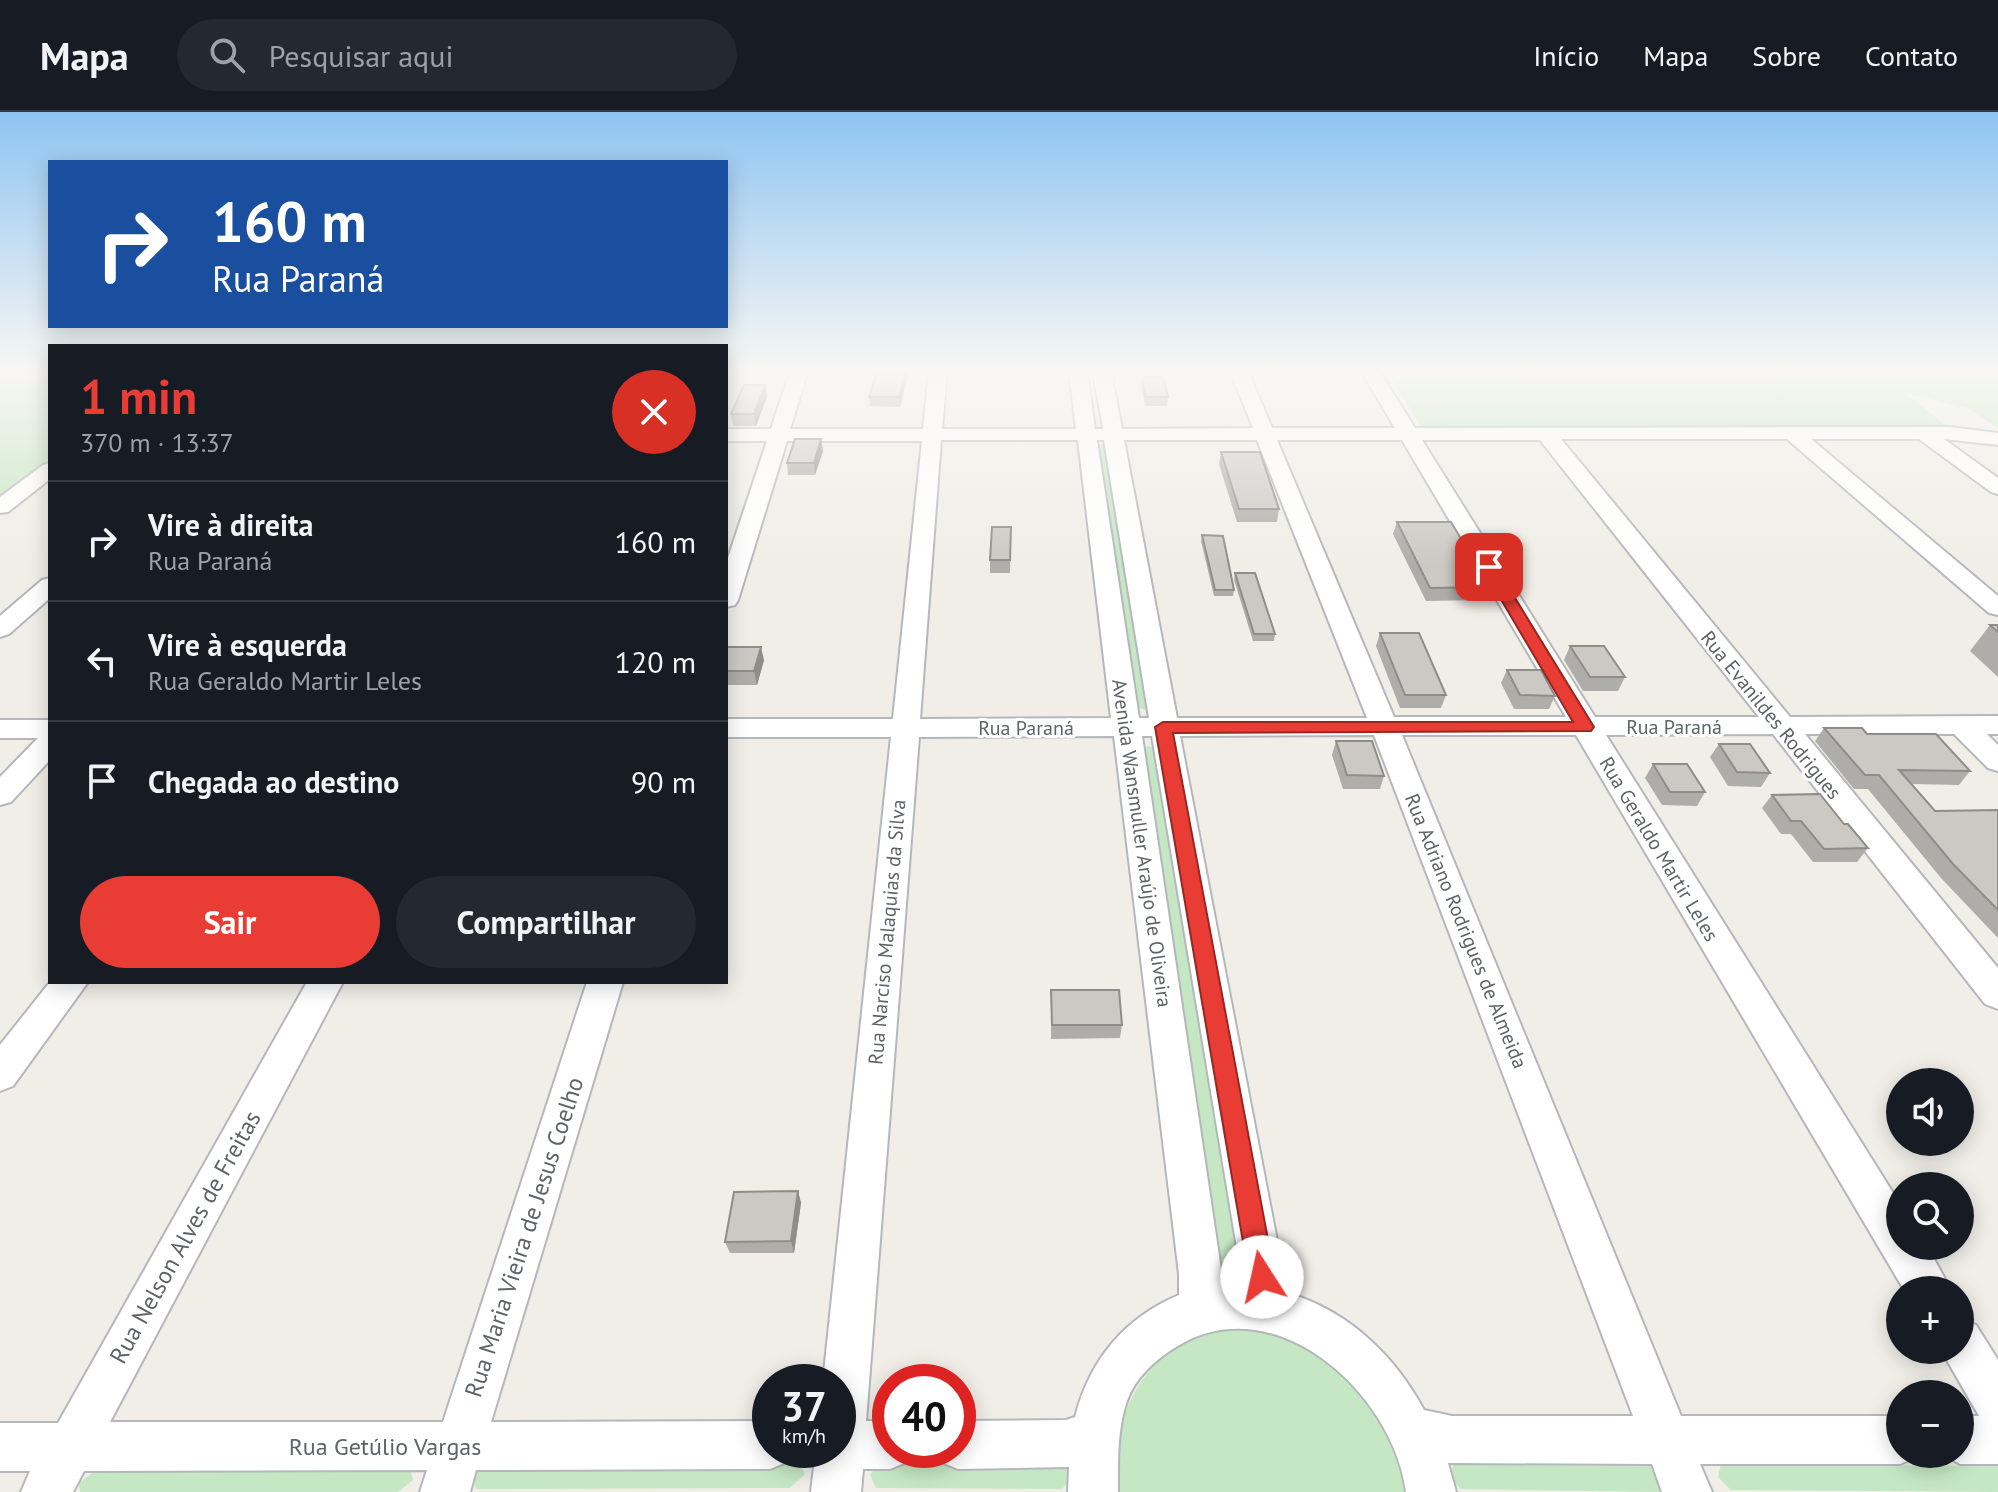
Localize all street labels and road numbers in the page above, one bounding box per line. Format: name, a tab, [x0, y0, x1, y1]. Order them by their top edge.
street label: Rua Evanildes Rodrigues	[1695, 625, 1847, 805]
street label: Avenida Wansmuller Araújo de Oliveira	[1106, 677, 1178, 1009]
street label: Rua Paraná	[1626, 714, 1722, 740]
street label: Rua Paraná	[978, 715, 1074, 741]
street label: Rua Geraldo Martir Leles	[1594, 752, 1724, 946]
street label: Rua Adriano Rodrigues de Almeida	[1399, 790, 1533, 1072]
street label: Rua Narciso Malaquias da Silva	[862, 798, 912, 1066]
street label: Rua Maria Vieira de Jesus Coelho	[458, 1073, 590, 1401]
street label: Rua Nelson Alves de Freitas	[103, 1105, 267, 1369]
street label: Rua Getúlio Vargas	[289, 1431, 481, 1462]

